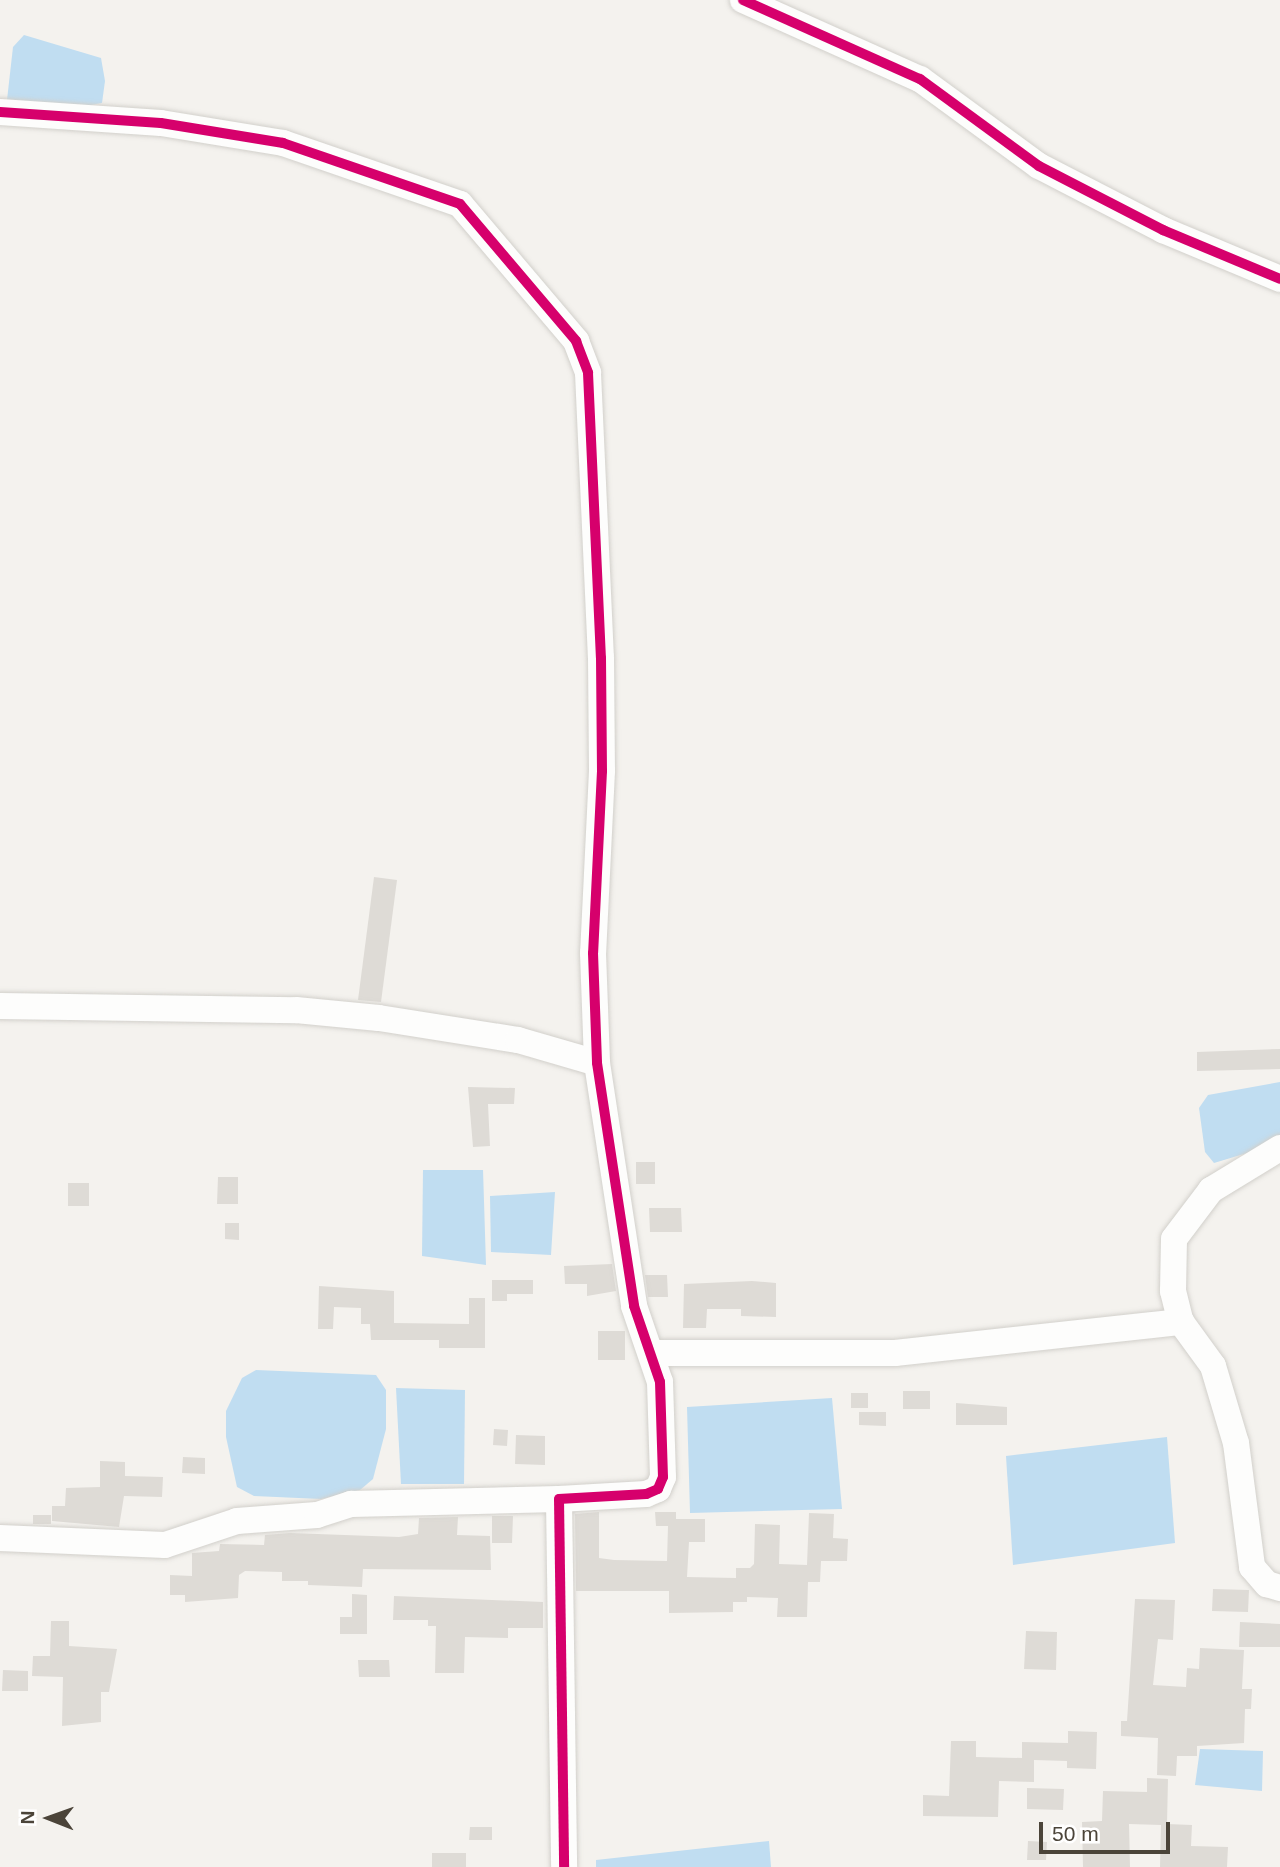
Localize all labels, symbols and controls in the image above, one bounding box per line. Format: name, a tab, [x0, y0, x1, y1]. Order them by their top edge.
north arrow	[14, 1783, 84, 1853]
scale bar	[1042, 1808, 1173, 1852]
text: N	[17, 1811, 38, 1825]
text: 50 m	[1052, 1822, 1099, 1845]

